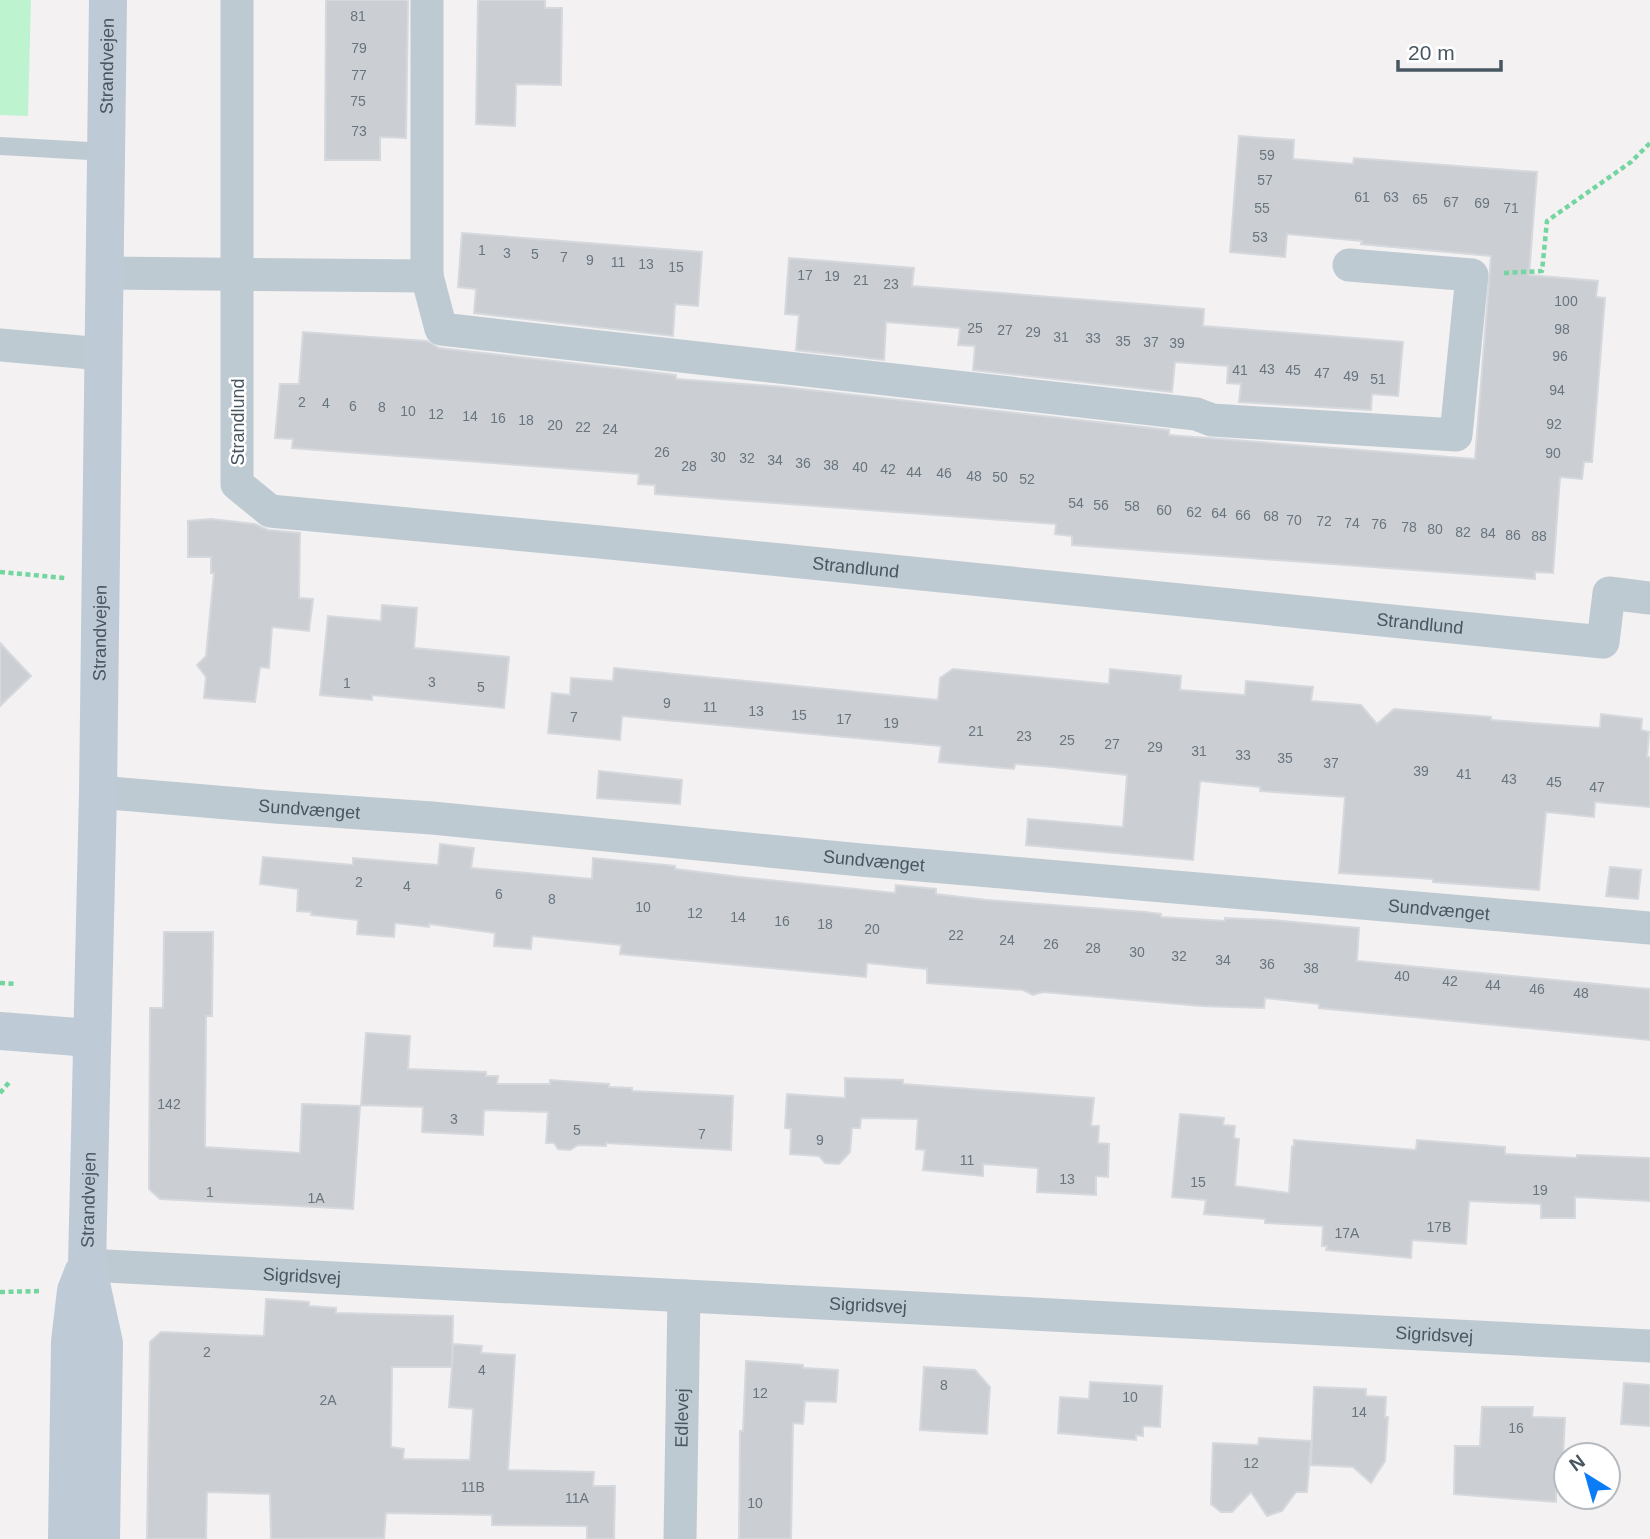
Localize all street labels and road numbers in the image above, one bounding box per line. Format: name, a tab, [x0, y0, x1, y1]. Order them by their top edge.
street label: Strandvejen	[97, 18, 118, 114]
street label: Strandlund	[228, 378, 248, 466]
street label: Strandlund	[811, 553, 900, 582]
street label: Strandvejen	[89, 585, 111, 681]
street label: Strandlund	[1376, 609, 1464, 638]
street label: Sundvænget	[258, 796, 361, 823]
street label: Sundvænget	[822, 846, 926, 875]
street label: Sundvænget	[1387, 895, 1491, 924]
street label: Strandvejen	[77, 1152, 100, 1248]
street label: Sigridsvej	[262, 1264, 341, 1288]
street label: Sigridsvej	[828, 1293, 907, 1317]
street label: Sigridsvej	[1395, 1323, 1474, 1347]
street label: Edlevej	[672, 1388, 692, 1448]

